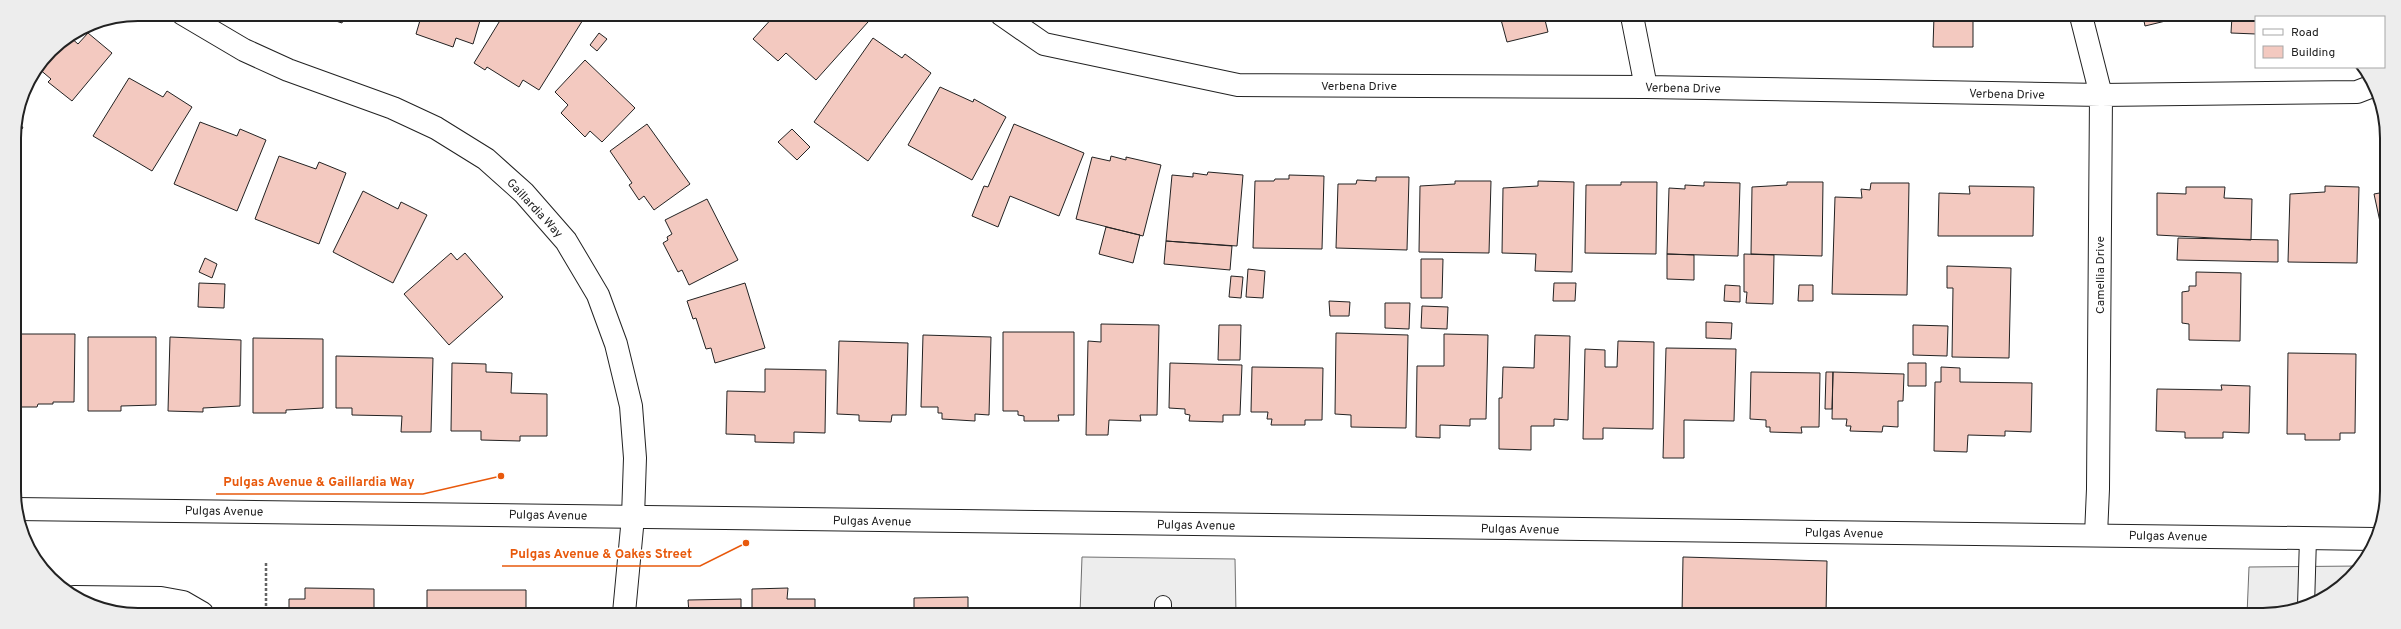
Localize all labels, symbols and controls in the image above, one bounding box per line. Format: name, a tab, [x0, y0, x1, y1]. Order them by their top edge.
legend	[2255, 16, 2385, 68]
text: Road	[2291, 25, 2319, 41]
text: Building	[2291, 45, 2335, 61]
street label: Verbena Drive	[1321, 79, 1397, 95]
street label: Verbena Drive	[1645, 80, 1721, 98]
street label: Verbena Drive	[1969, 86, 2045, 104]
street label: Gaillardia Way	[503, 175, 566, 242]
street label: Camellia Drive	[2093, 236, 2109, 314]
callout: Pulgas Avenue & Gaillardia Way	[216, 469, 423, 494]
text: Pulgas Avenue & Gaillardia Way	[223, 475, 415, 491]
street label: Pulgas Avenue	[185, 503, 263, 521]
street label: Pulgas Avenue	[509, 507, 587, 525]
street label: Pulgas Avenue	[833, 513, 911, 531]
street label: Pulgas Avenue	[1157, 517, 1235, 535]
street label: Pulgas Avenue	[1481, 521, 1559, 539]
street label: Pulgas Avenue	[1805, 525, 1883, 543]
street label: Pulgas Avenue	[2129, 528, 2207, 546]
callout: Pulgas Avenue & Oakes Street	[502, 541, 700, 566]
text: Pulgas Avenue & Oakes Street	[510, 547, 692, 563]

